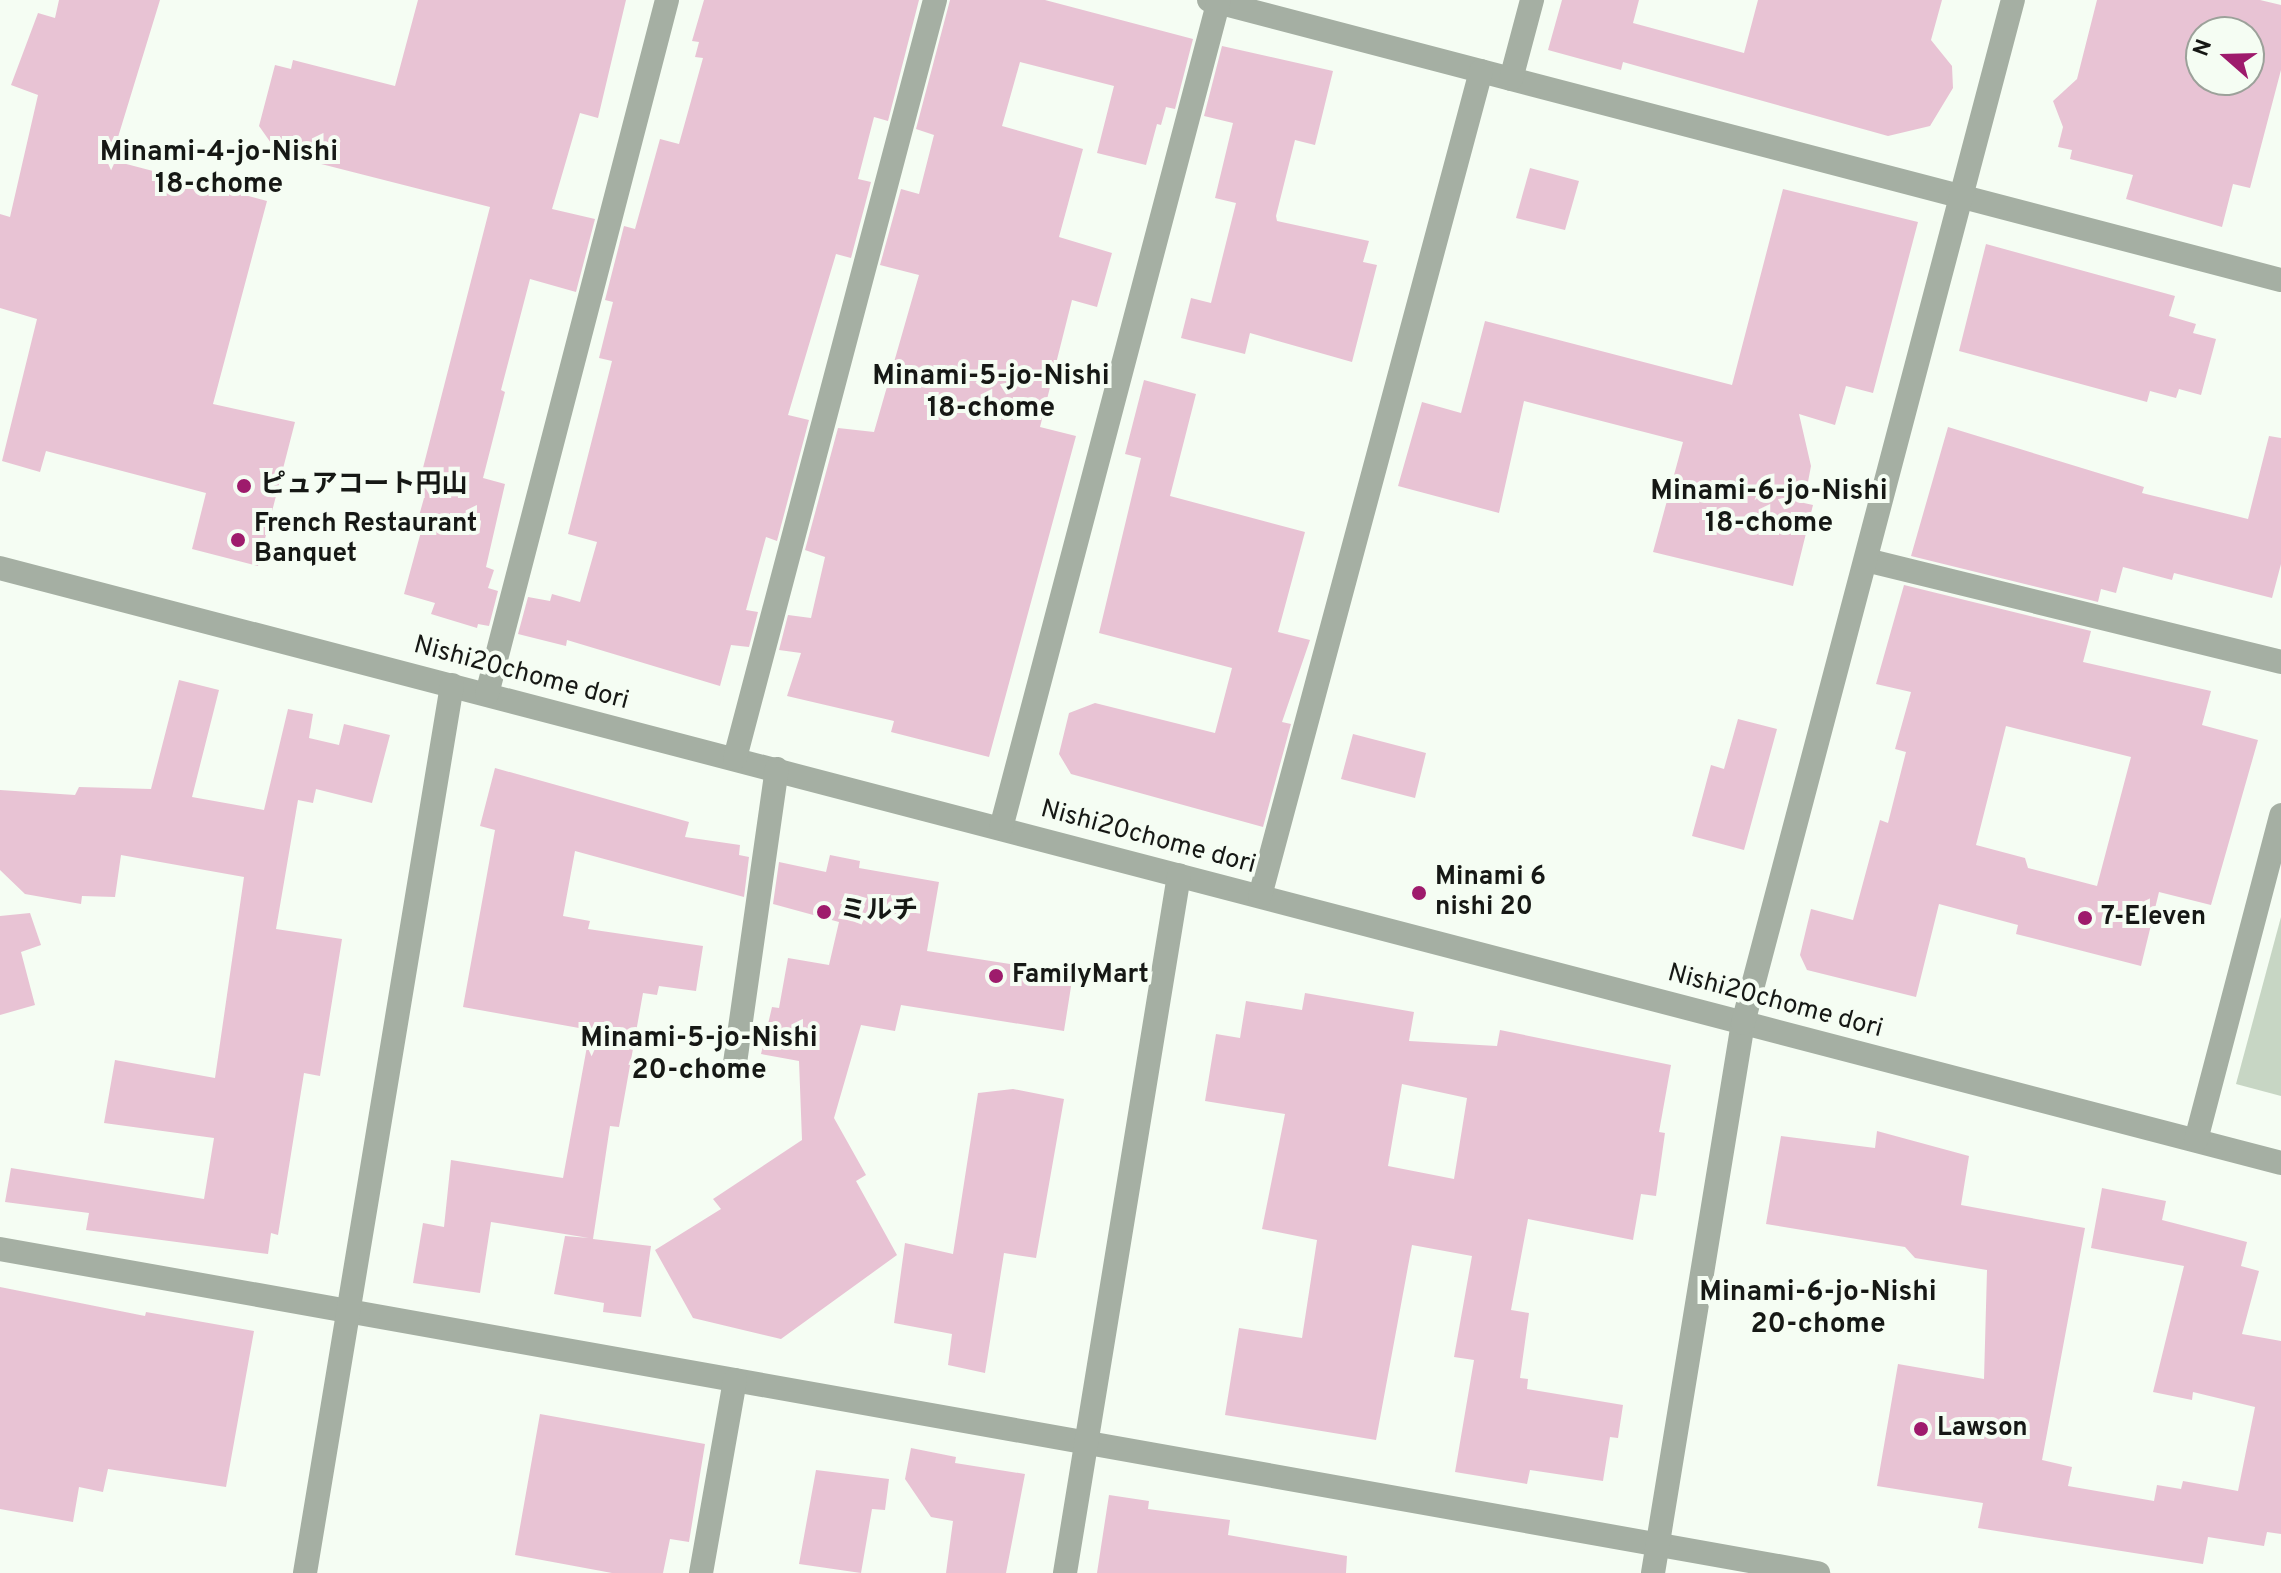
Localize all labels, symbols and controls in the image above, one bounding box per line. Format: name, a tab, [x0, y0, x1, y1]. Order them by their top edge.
north arrow	[2185, 16, 2265, 96]
text: N	[2188, 36, 2219, 60]
district label: Minami-4-jo-Nishi 18-chome	[100, 136, 338, 202]
district label: Minami-5-jo-Nishi 18-chome	[872, 360, 1110, 426]
place label: ピュアコート円山	[260, 470, 468, 502]
district label: Minami-6-jo-Nishi 18-chome	[1650, 475, 1888, 541]
marker: ピュアコート円山	[235, 477, 253, 495]
place label: French Restaurant Banquet	[254, 509, 477, 570]
marker: French Restaurant Banquet	[229, 531, 247, 549]
street label: Nishi20chome dori	[410, 630, 632, 718]
street label: Nishi20chome dori	[1037, 794, 1259, 882]
place label: Minami 6 nishi 20	[1435, 862, 1546, 924]
marker: Minami 6 nishi 20	[1410, 884, 1428, 902]
place label: ミルチ	[840, 896, 918, 928]
place label: 7-Eleven	[2101, 902, 2206, 934]
marker: ミルチ	[815, 903, 833, 921]
marker: 7-Eleven	[2076, 909, 2094, 927]
street label: Nishi20chome dori	[1664, 958, 1886, 1046]
place label: FamilyMart	[1012, 960, 1149, 992]
marker: FamilyMart	[987, 967, 1005, 985]
district label: Minami-5-jo-Nishi 20-chome	[580, 1022, 818, 1088]
district label: Minami-6-jo-Nishi 20-chome	[1699, 1276, 1937, 1342]
place label: Lawson	[1937, 1413, 2028, 1445]
marker: Lawson	[1912, 1420, 1930, 1438]

